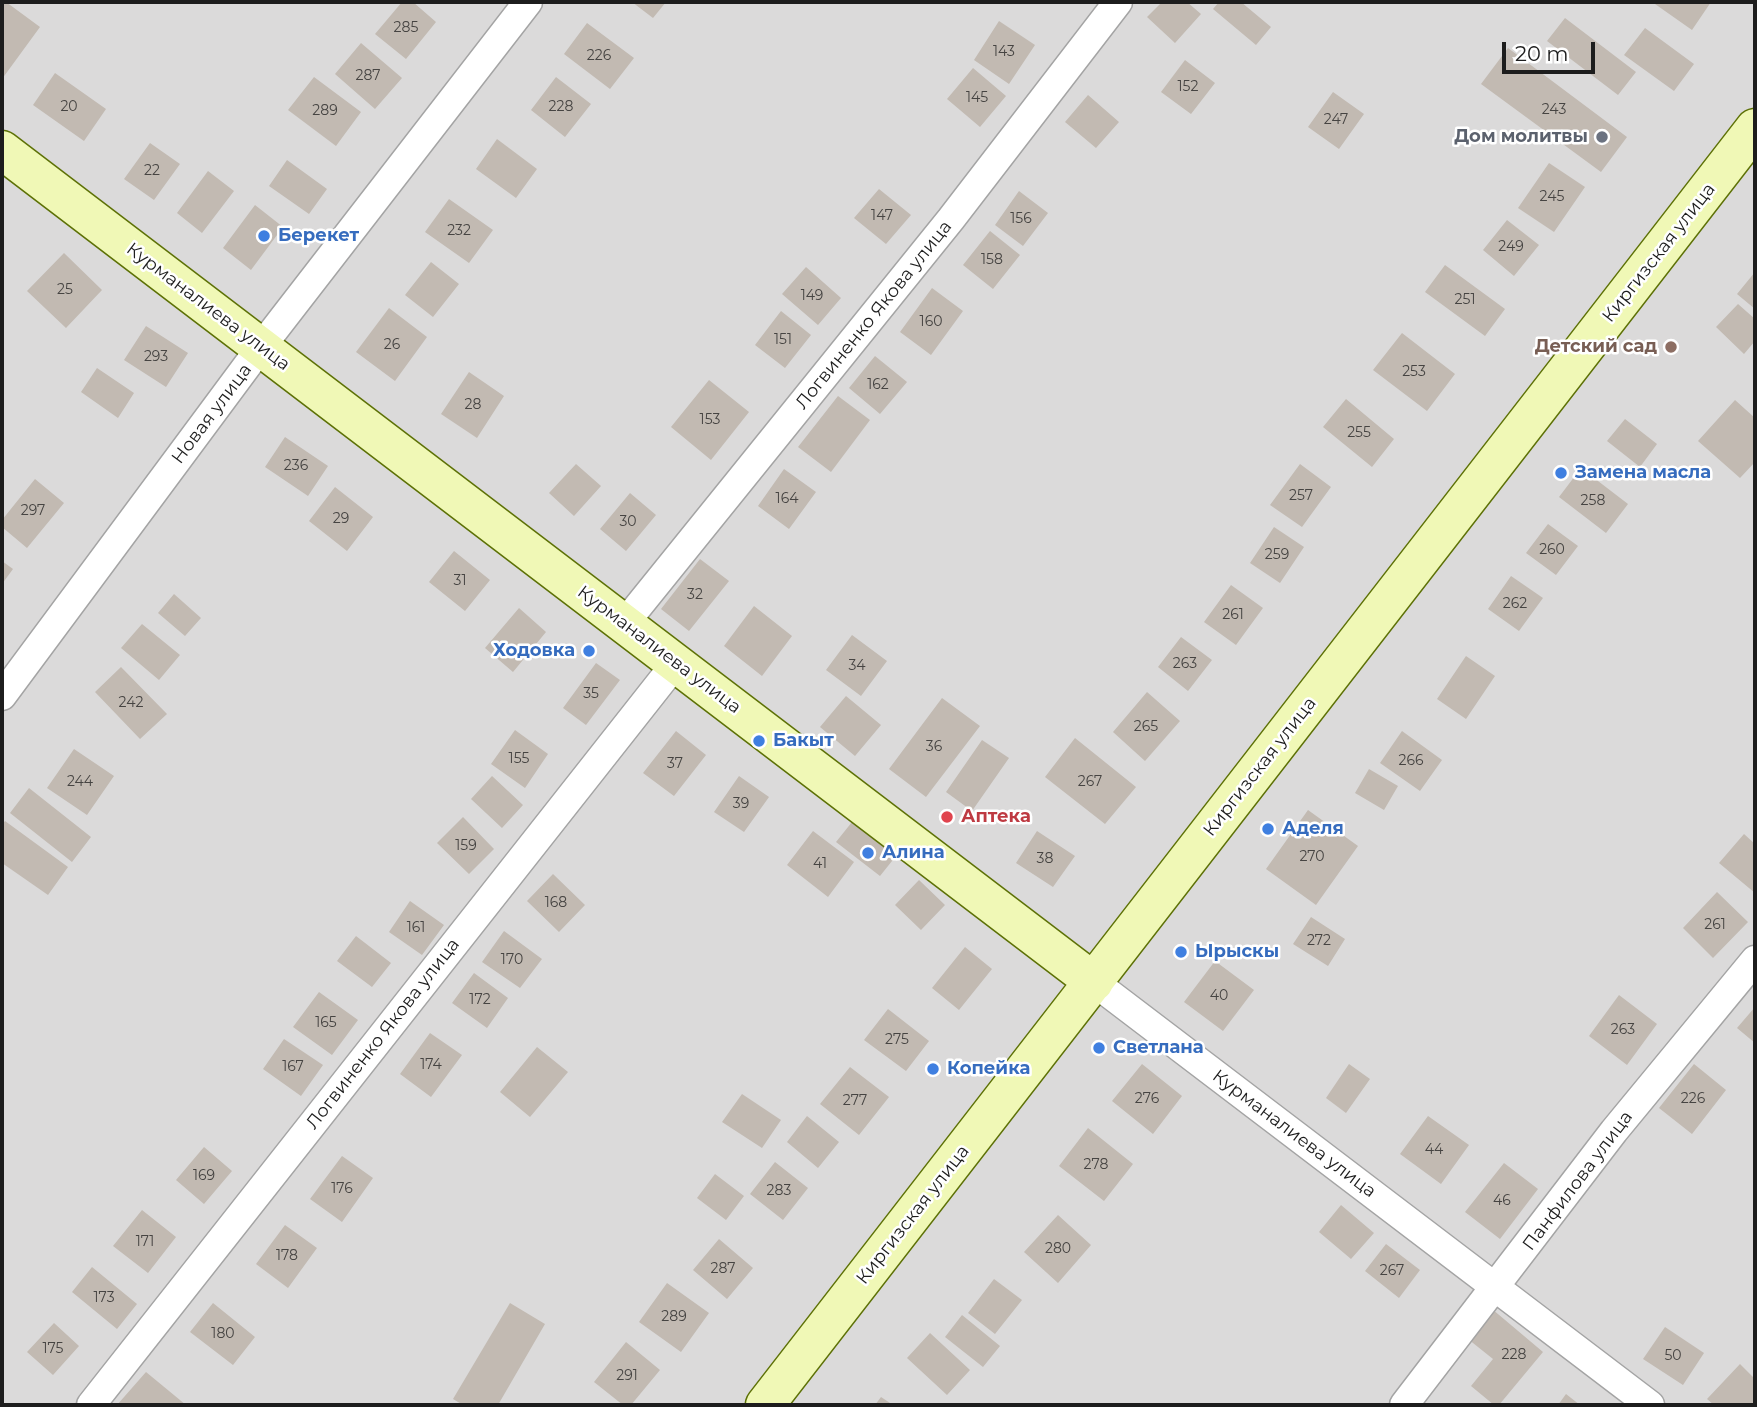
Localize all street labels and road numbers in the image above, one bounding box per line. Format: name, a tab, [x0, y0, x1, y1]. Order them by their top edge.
street label: Киргизская улица	[1598, 179, 1720, 327]
street label: Логвиненко Якова улица	[791, 216, 957, 414]
street label: Курманалиева улица	[122, 238, 294, 376]
street label: Новая улица	[167, 360, 257, 468]
street label: Курманалиева улица	[573, 581, 745, 719]
street label: Киргизская улица	[1199, 693, 1321, 841]
street label: Логвиненко Якова улица	[302, 934, 464, 1134]
street label: Курманалиева улица	[1208, 1065, 1380, 1203]
street label: Панфилова улица	[1518, 1107, 1638, 1255]
street label: Киргизская улица	[852, 1141, 974, 1289]

